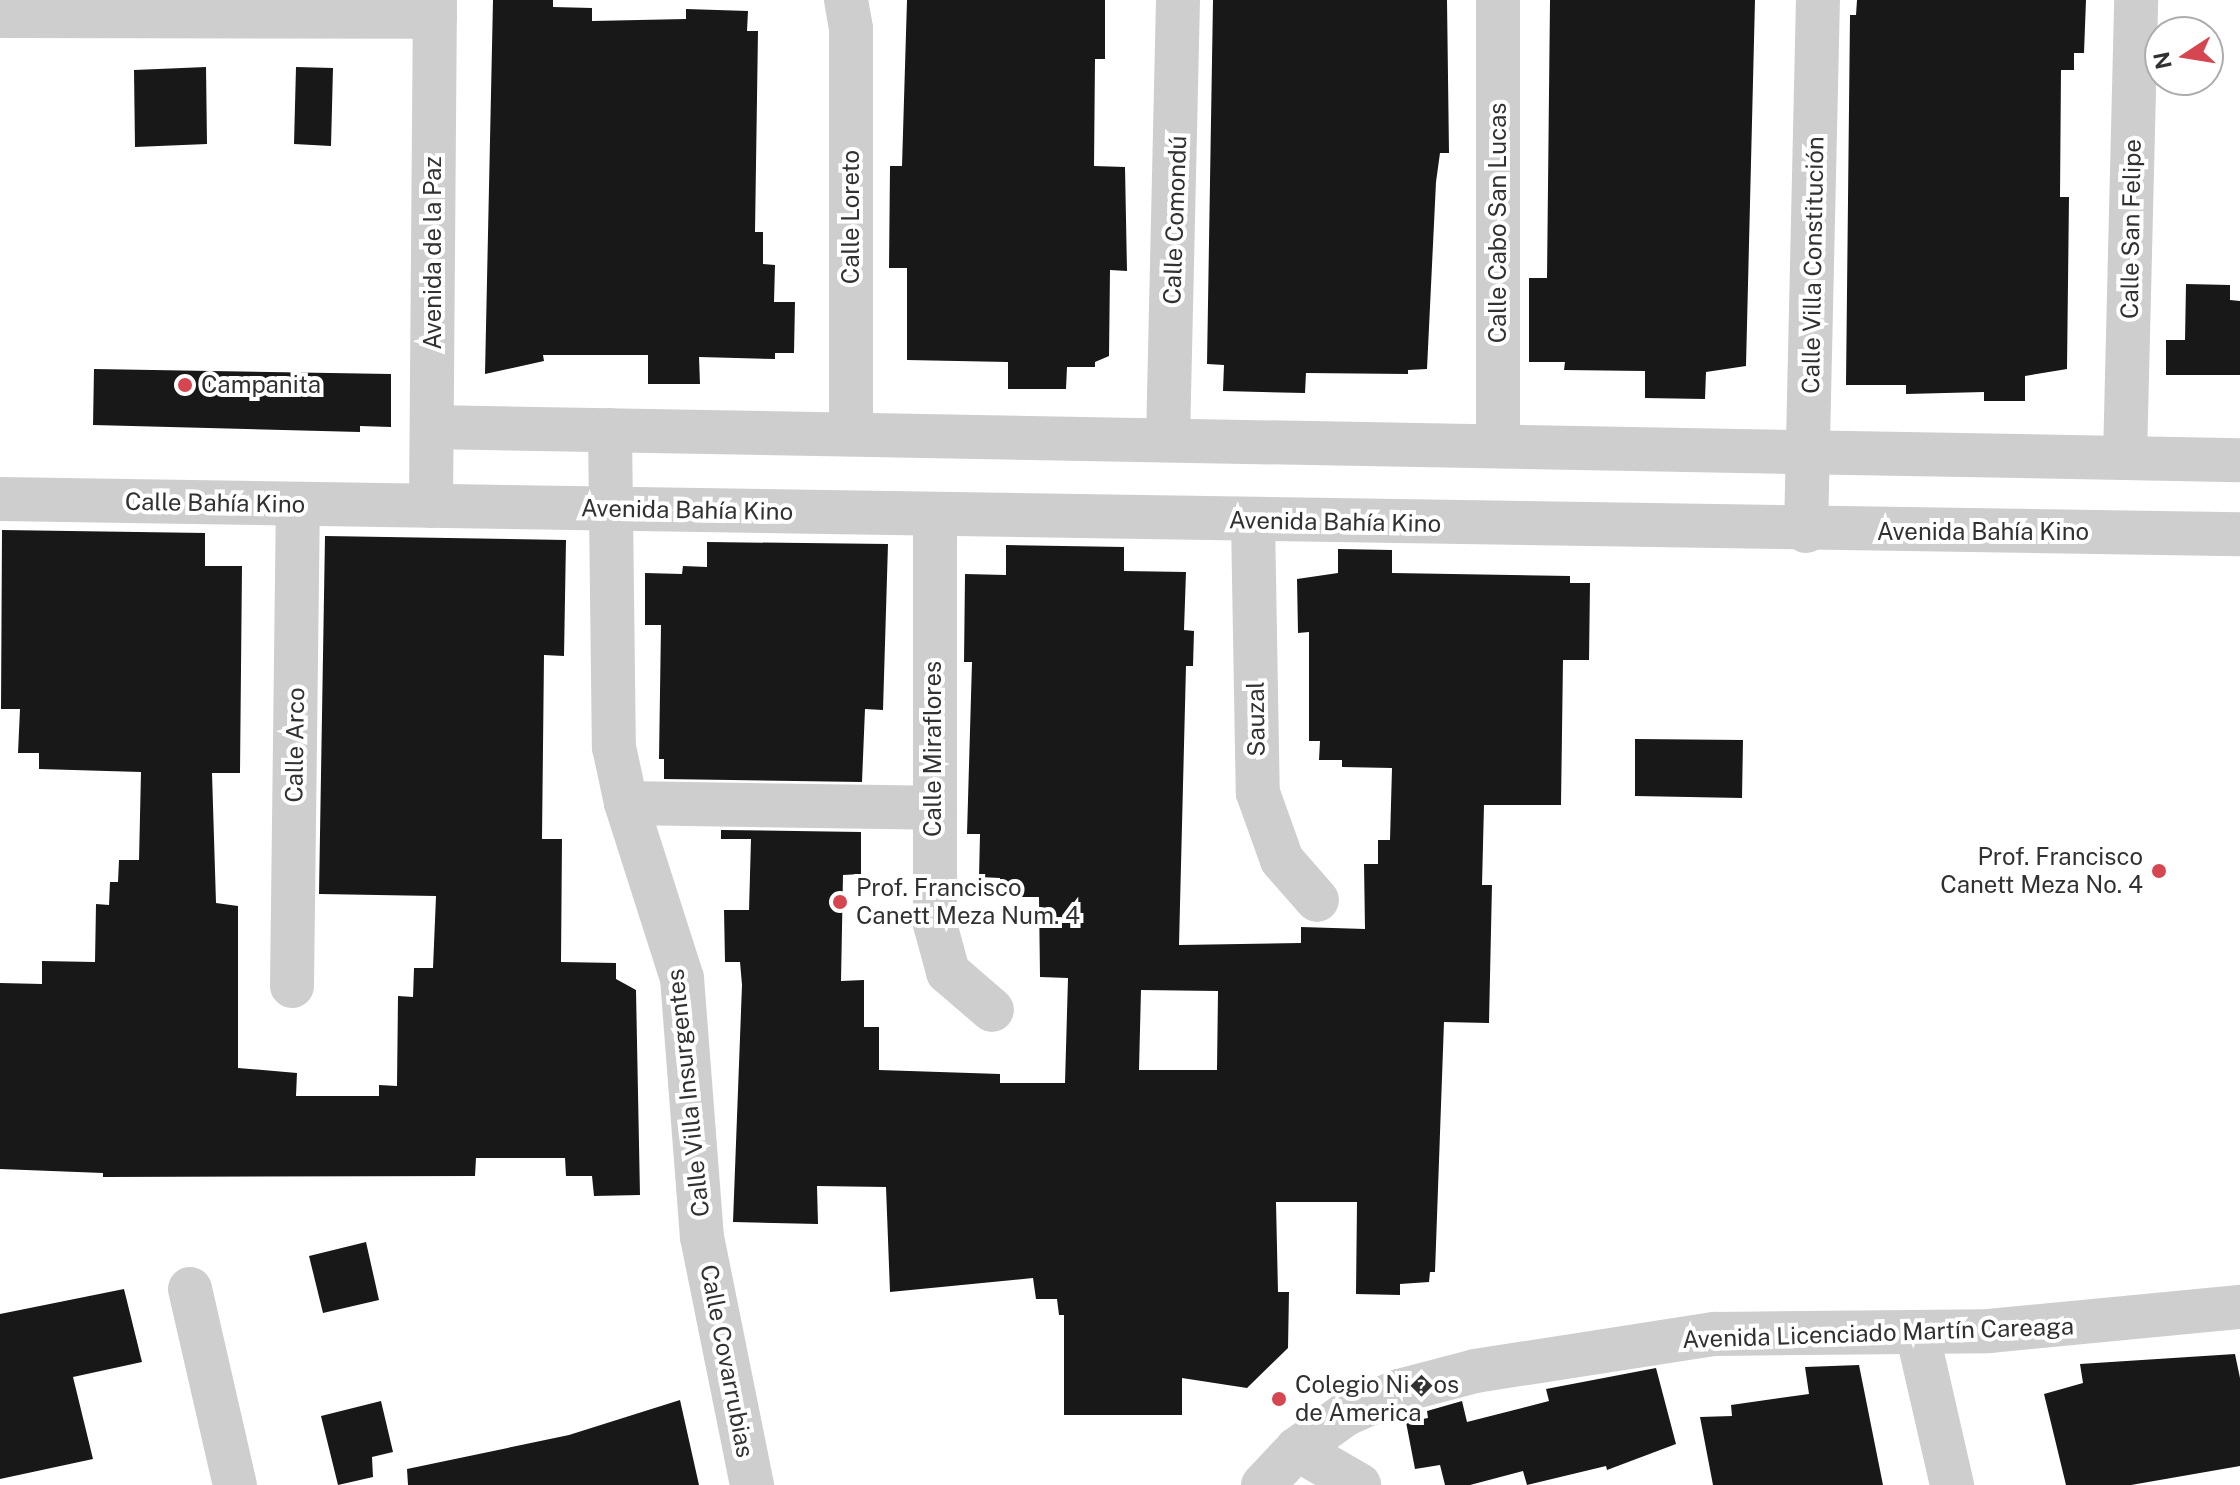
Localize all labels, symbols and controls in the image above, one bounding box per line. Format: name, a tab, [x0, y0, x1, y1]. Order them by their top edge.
north arrow	[2144, 16, 2224, 96]
text: N	[2148, 49, 2177, 72]
street label: Calle Cabo San Lucas	[1484, 103, 1512, 343]
street label: Calle Comondú	[1158, 135, 1192, 305]
street label: Calle Villa Constitución	[1796, 136, 1830, 394]
street label: Calle San Felipe	[2115, 139, 2147, 319]
street label: Calle Loreto	[837, 150, 865, 284]
street label: Avenida de la Paz	[419, 156, 447, 350]
place label: Campanita	[201, 371, 321, 399]
marker: Campanita	[176, 376, 194, 394]
street label: Calle Bahía Kino	[124, 487, 306, 519]
street label: Avenida Bahía Kino	[581, 494, 793, 526]
street label: Avenida Bahía Kino	[1229, 506, 1441, 538]
street label: Avenida Bahía Kino	[1877, 518, 2089, 546]
street label: Calle Miraflores	[919, 661, 947, 837]
street label: Sauzal	[1241, 681, 1271, 757]
street label: Calle Arco	[280, 687, 310, 803]
place label: Prof. Francisco Canett Meza No. 4	[1940, 843, 2143, 899]
marker: Prof. Francisco Canett Meza No. 4	[2150, 862, 2168, 880]
place label: Prof. Francisco Canett Meza Num. 4	[856, 874, 1080, 930]
marker: Prof. Francisco Canett Meza Num. 4	[831, 893, 849, 911]
street label: Calle Villa Insurgentes	[661, 967, 715, 1219]
street label: Calle Covarrubias	[694, 1262, 760, 1460]
street label: Avenida Licenciado Martín Careaga	[1682, 1312, 2074, 1354]
place label: Colegio Ni�os de America	[1295, 1371, 1459, 1427]
marker: Colegio Ni�os de America	[1270, 1390, 1288, 1408]

